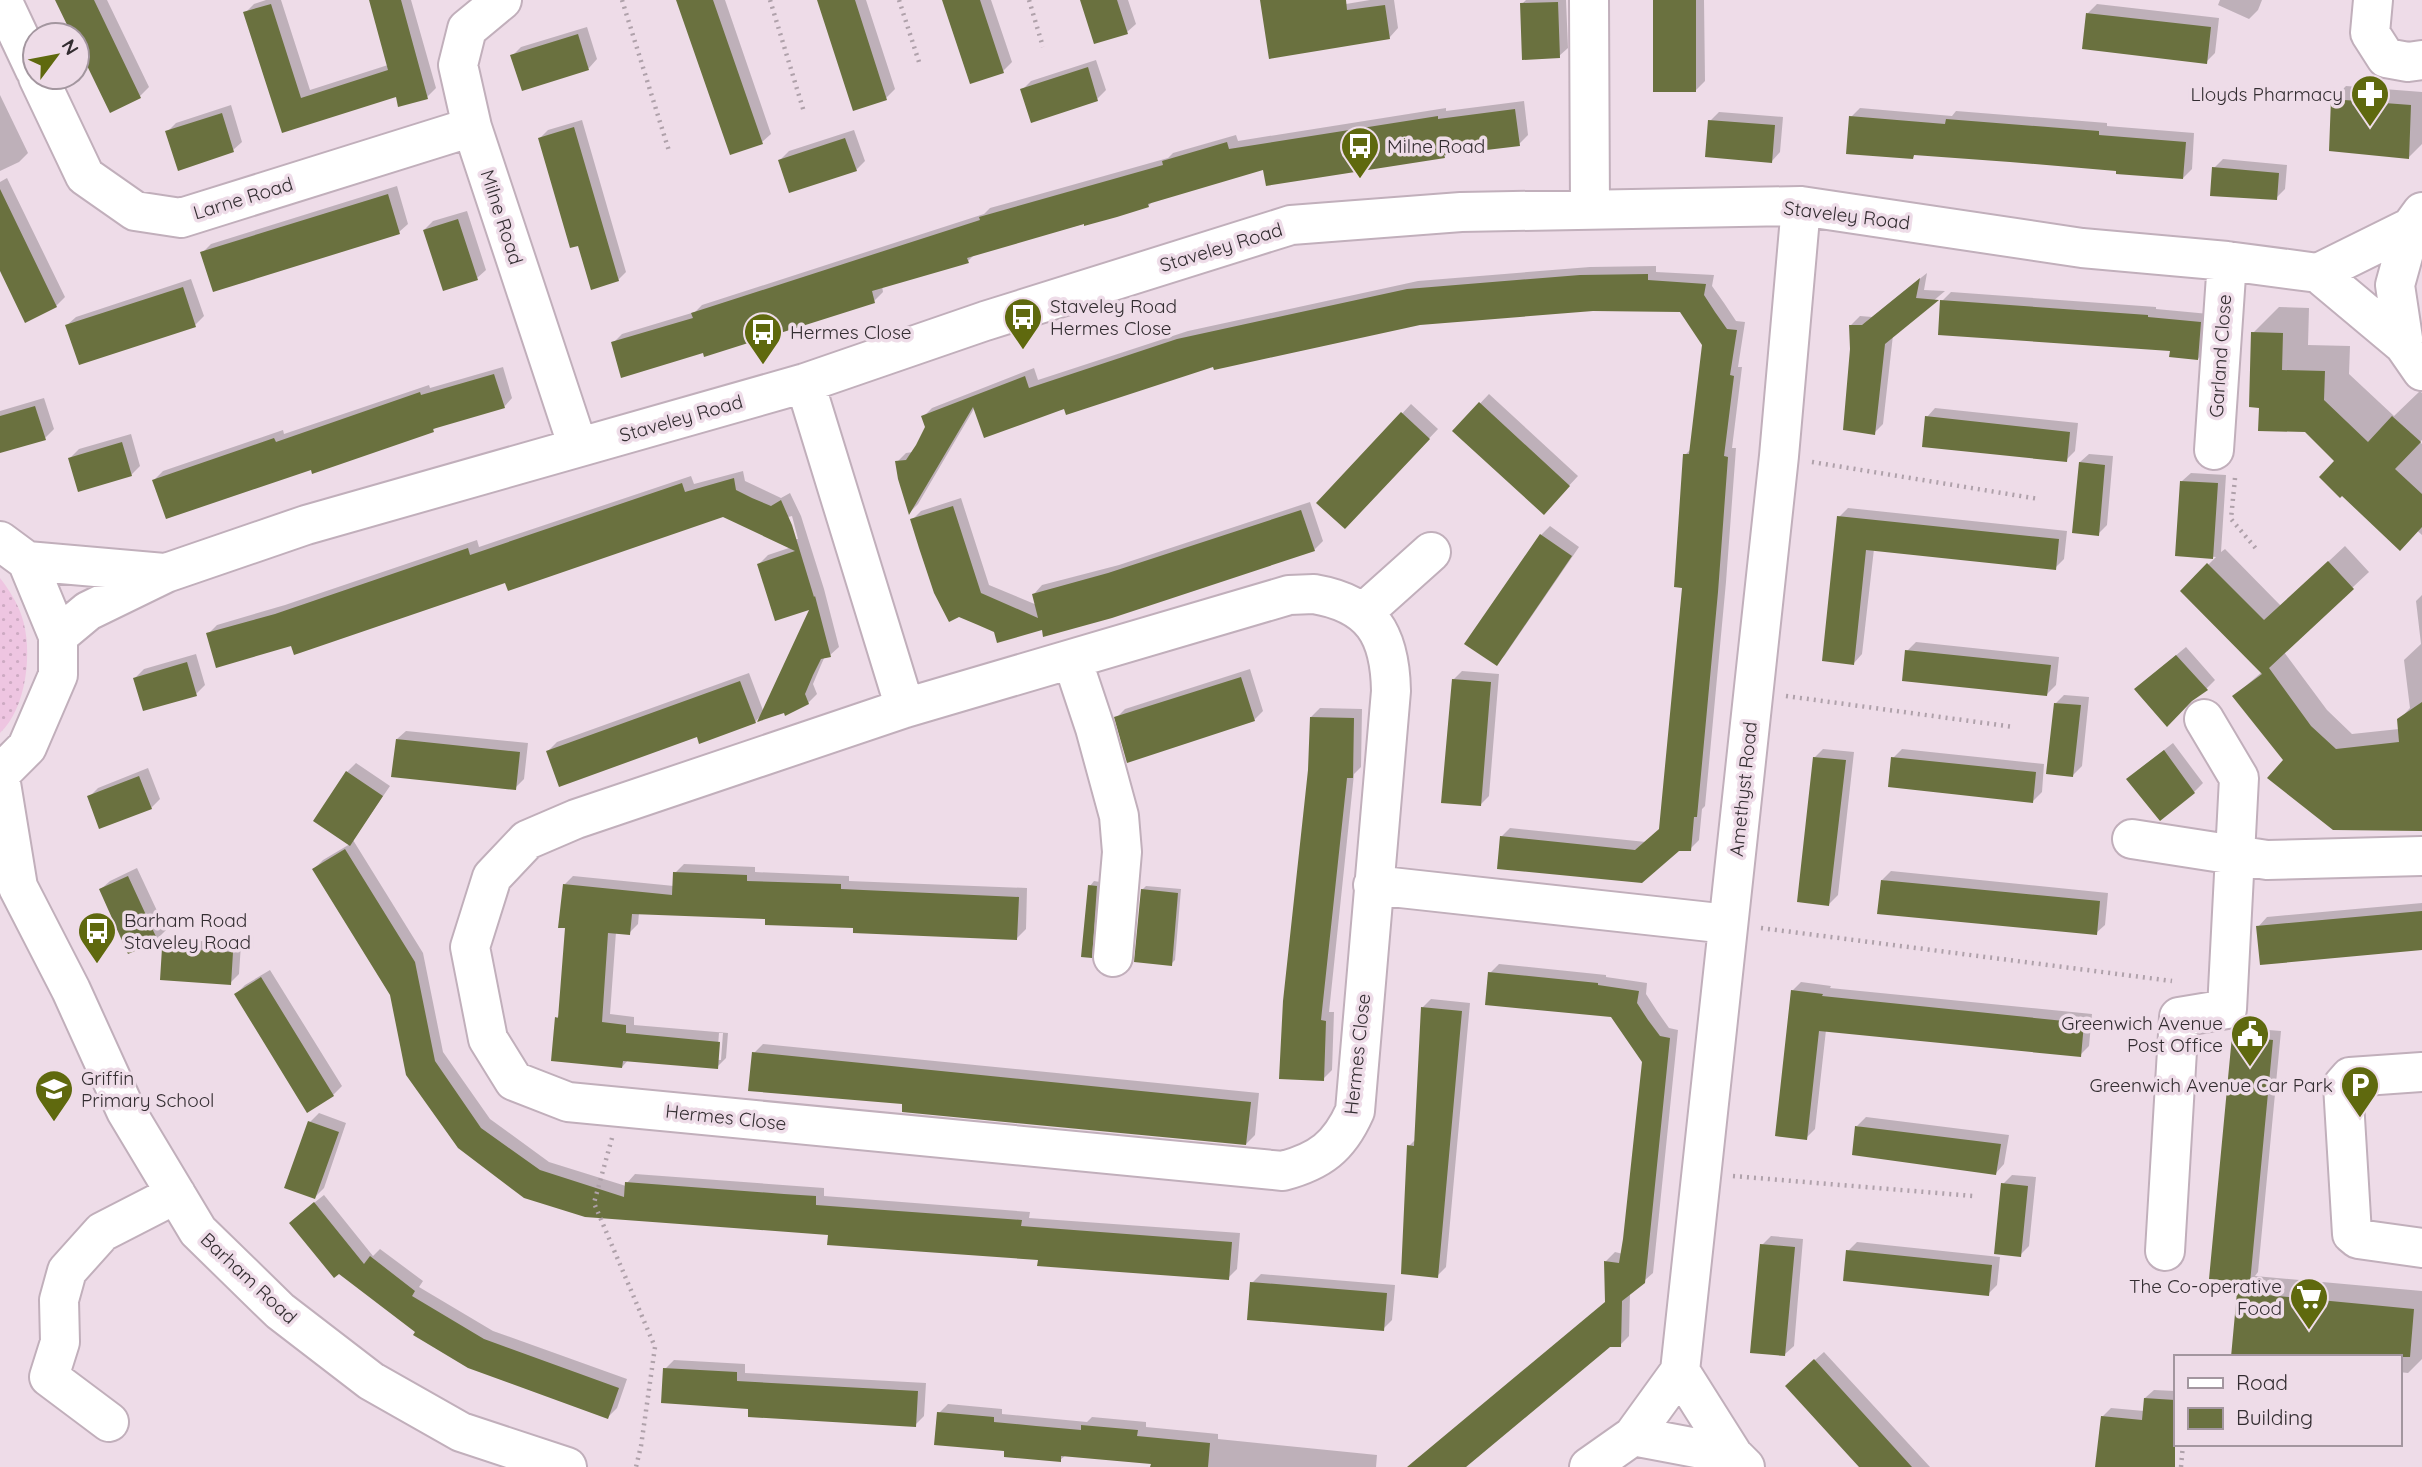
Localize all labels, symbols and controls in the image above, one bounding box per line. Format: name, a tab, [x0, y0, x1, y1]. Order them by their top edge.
north arrow	[21, 21, 91, 91]
text: N	[57, 35, 84, 59]
pharmacy icon: Lloyds Pharmacy	[2349, 73, 2391, 128]
place label: Lloyds Pharmacy	[2191, 82, 2343, 106]
bus stop icon: Milne Road	[1339, 125, 1381, 180]
place label: Milne Road	[1387, 134, 1485, 158]
street label: Milne Road	[475, 167, 529, 267]
street label: Larne Road	[190, 171, 296, 225]
street label: Staveley Road	[1782, 195, 1912, 235]
street label: Staveley Road	[1157, 217, 1285, 277]
place label: Staveley Road Hermes Close	[1050, 294, 1177, 340]
street label: Garland Close	[2204, 294, 2236, 418]
bus stop icon: Staveley Road Hermes Close	[1002, 296, 1044, 351]
bus stop icon: Hermes Close	[742, 311, 784, 366]
place label: Hermes Close	[790, 320, 912, 344]
street label: Staveley Road	[617, 389, 745, 447]
street label: Amethyst Road	[1724, 720, 1762, 858]
place label: Barham Road Staveley Road	[124, 908, 251, 954]
bus stop icon: Barham Road Staveley Road	[76, 910, 118, 965]
street label: Hermes Close	[1339, 992, 1375, 1116]
place label: Greenwich Avenue Post Office	[2061, 1011, 2223, 1057]
public building icon: Greenwich Avenue Post Office	[2229, 1013, 2271, 1068]
parking icon: Greenwich Avenue Car Park	[2339, 1064, 2381, 1119]
place label: Griffin Primary School	[81, 1066, 214, 1112]
school or university icon: Griffin Primary School	[33, 1068, 75, 1123]
place label: Greenwich Avenue Car Park	[2089, 1073, 2333, 1097]
street label: Hermes Close	[664, 1099, 788, 1135]
street label: Barham Road	[196, 1227, 302, 1329]
place label: The Co-operative Food	[2129, 1274, 2282, 1320]
supermarket icon: The Co-operative Food	[2288, 1276, 2330, 1331]
legend	[2174, 1355, 2401, 1446]
text: Road	[2236, 1369, 2288, 1395]
text: Building	[2236, 1404, 2313, 1430]

